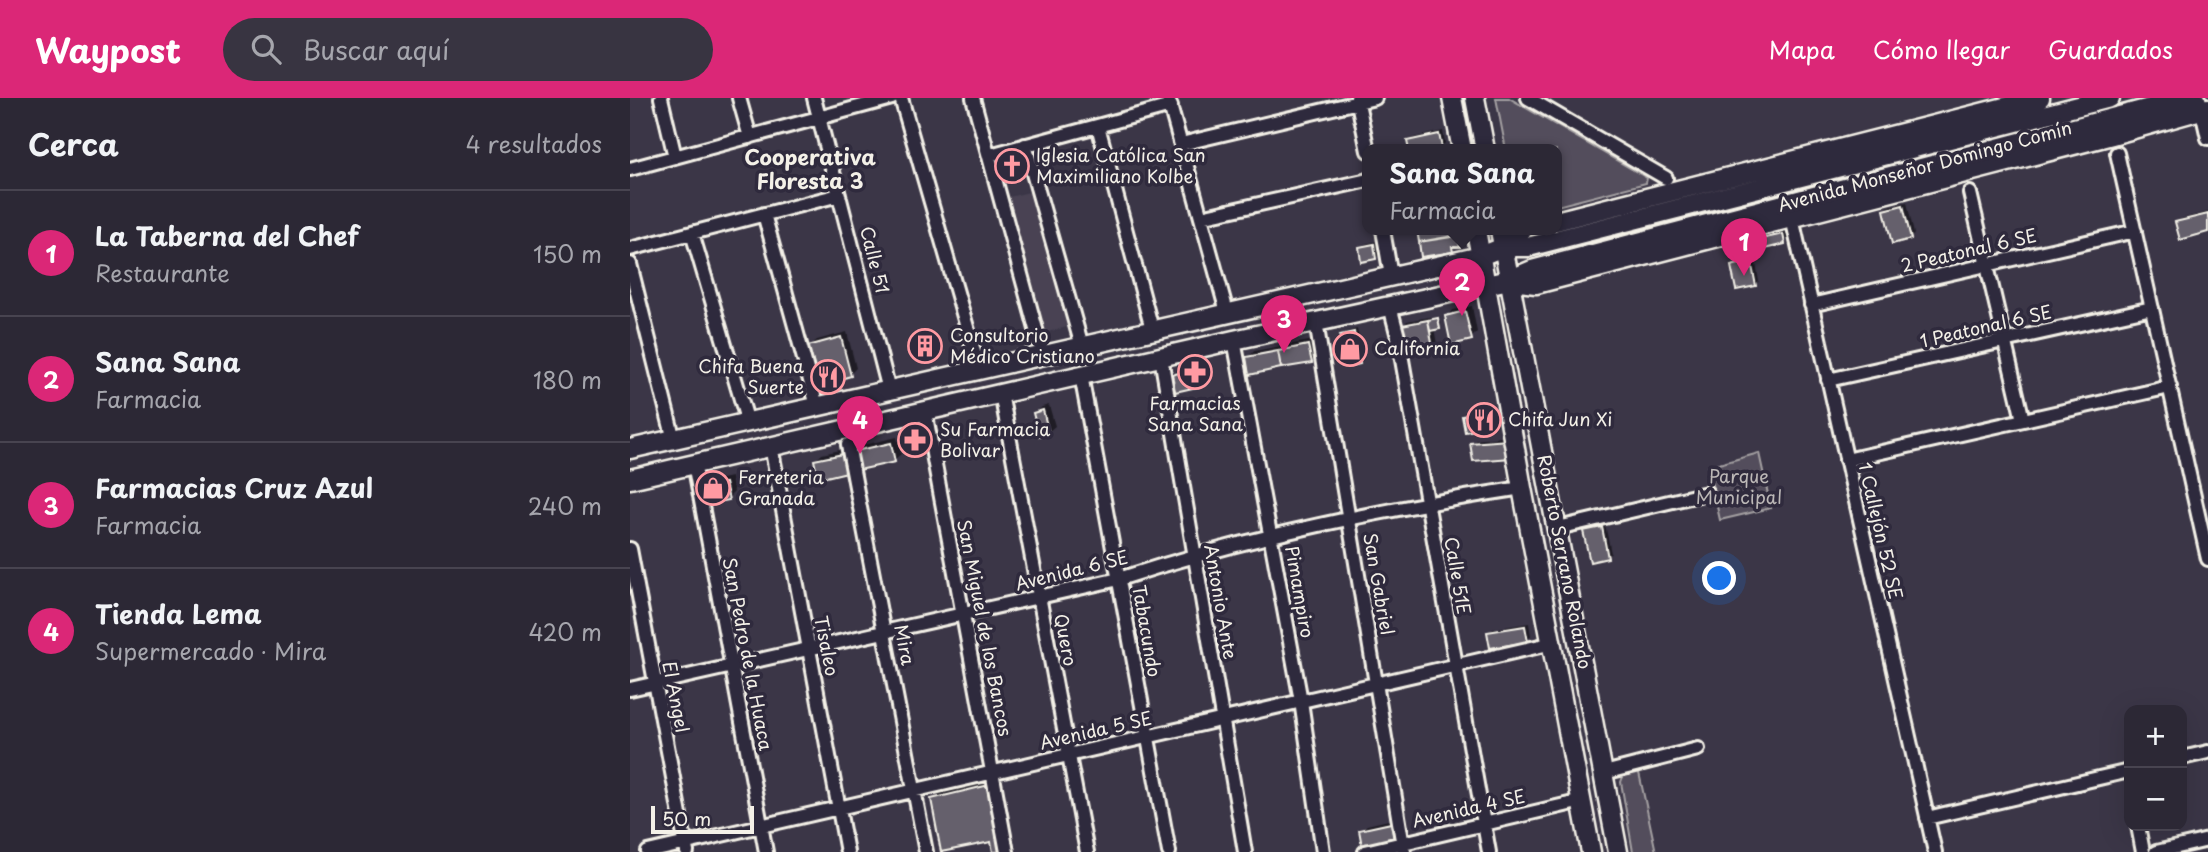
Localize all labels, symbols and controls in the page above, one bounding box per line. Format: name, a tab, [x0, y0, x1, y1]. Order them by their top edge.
search box	[223, 18, 713, 81]
text: Waypost	[35, 24, 181, 74]
icon: search	[247, 30, 285, 68]
text: Buscar aquí	[303, 30, 449, 69]
text: Mapa	[1769, 31, 1835, 67]
text: Cómo llegar	[1873, 31, 2010, 67]
text: Guardados	[2048, 31, 2173, 67]
street label: Avenida Monseñor Domingo Comín	[1775, 113, 2075, 218]
text: Cerca	[28, 121, 119, 166]
text: 4 resultados	[466, 126, 602, 161]
district label: Cooperativa Floresta 3	[744, 140, 876, 196]
place label: Iglesia Católica San Maximiliano Kolbe	[1036, 141, 1206, 189]
popup	[1362, 144, 1562, 235]
church icon: Iglesia Católica San Maximiliano Kolbe	[993, 147, 1031, 185]
text: Sana Sana	[1389, 153, 1535, 192]
text: Farmacia	[1389, 192, 1495, 227]
text: La Taberna del Chef	[95, 216, 359, 255]
pin: 1	[1721, 218, 1767, 276]
street label: 2 Peatonal 6 SE	[1898, 221, 2039, 278]
street label: Calle 51	[854, 223, 897, 296]
text: 1	[46, 236, 57, 271]
text: 150 m	[533, 236, 602, 271]
text: Restaurante	[95, 255, 230, 290]
pin: 2	[1439, 258, 1485, 316]
pin: 3	[1261, 295, 1307, 353]
street label: 1 Peatonal 6 SE	[1917, 297, 2054, 354]
place label: Consultorio Médico Cristiano	[950, 321, 1095, 369]
building icon: Consultorio Médico Cristiano	[906, 327, 944, 365]
shop icon: California	[1331, 330, 1369, 368]
place label: California	[1374, 334, 1460, 361]
text: Sana Sana	[95, 342, 241, 381]
place label: Chifa Buena Suerte	[698, 352, 805, 400]
pharmacy icon: Farmacias Sana Sana	[1176, 353, 1214, 391]
restaurant icon: Chifa Buena Suerte	[809, 358, 847, 396]
text: 2	[43, 362, 59, 397]
text: 180 m	[533, 362, 602, 397]
text: Farmacia	[95, 381, 201, 416]
place label: Farmacias Sana Sana	[1147, 389, 1243, 437]
pin: 4	[837, 396, 883, 454]
restaurant icon: Chifa Jun Xi	[1465, 401, 1503, 439]
place label: Chifa Jun Xi	[1508, 405, 1612, 432]
place label: Su Farmacia Bolivar	[940, 415, 1050, 463]
pharmacy icon: Su Farmacia Bolivar	[896, 421, 934, 459]
street label: Roberto Serrano Rolando	[1531, 452, 1599, 671]
street label: 1 Callejón 52 SE	[1853, 459, 1910, 602]
park label: Parque Municipal	[1696, 462, 1782, 510]
place label: Ferreteria Granada	[738, 463, 825, 511]
text: Farmacias Cruz Azul	[95, 468, 373, 507]
shop icon: Ferreteria Granada	[694, 469, 732, 507]
text: 3	[43, 488, 59, 523]
text: 240 m	[528, 488, 602, 523]
text: Farmacia	[95, 507, 201, 542]
street label: San Miguel de los Bancos	[951, 517, 1020, 738]
street label: San Gabriel	[1357, 531, 1402, 637]
street label: Calle 51E	[1438, 535, 1479, 617]
street label: Avenida 6 SE	[1012, 542, 1131, 597]
street label: Antonio Ante	[1198, 542, 1245, 661]
street label: Pimampiro	[1279, 544, 1322, 640]
street label: San Pedro de la Huaca	[717, 555, 780, 753]
your location	[1702, 561, 1736, 595]
street label: Tabacundo	[1126, 583, 1169, 679]
text: Tienda Lema	[95, 594, 261, 633]
street label: Quero	[1048, 611, 1085, 668]
street label: Tisaleo	[808, 613, 847, 678]
text: 4	[43, 614, 59, 649]
text: 420 m	[528, 614, 602, 649]
street label: Mira	[888, 622, 923, 668]
text: Supermercado · Mira	[95, 633, 326, 668]
street label: El Angel	[656, 659, 697, 735]
street label: Avenida 5 SE	[1037, 703, 1155, 756]
map controls	[2124, 705, 2187, 831]
button: +	[2124, 705, 2187, 768]
button: −	[2124, 768, 2187, 831]
street label: Avenida 4 SE	[1409, 781, 1528, 834]
scale bar	[651, 803, 754, 835]
text: 50 m	[662, 804, 711, 832]

